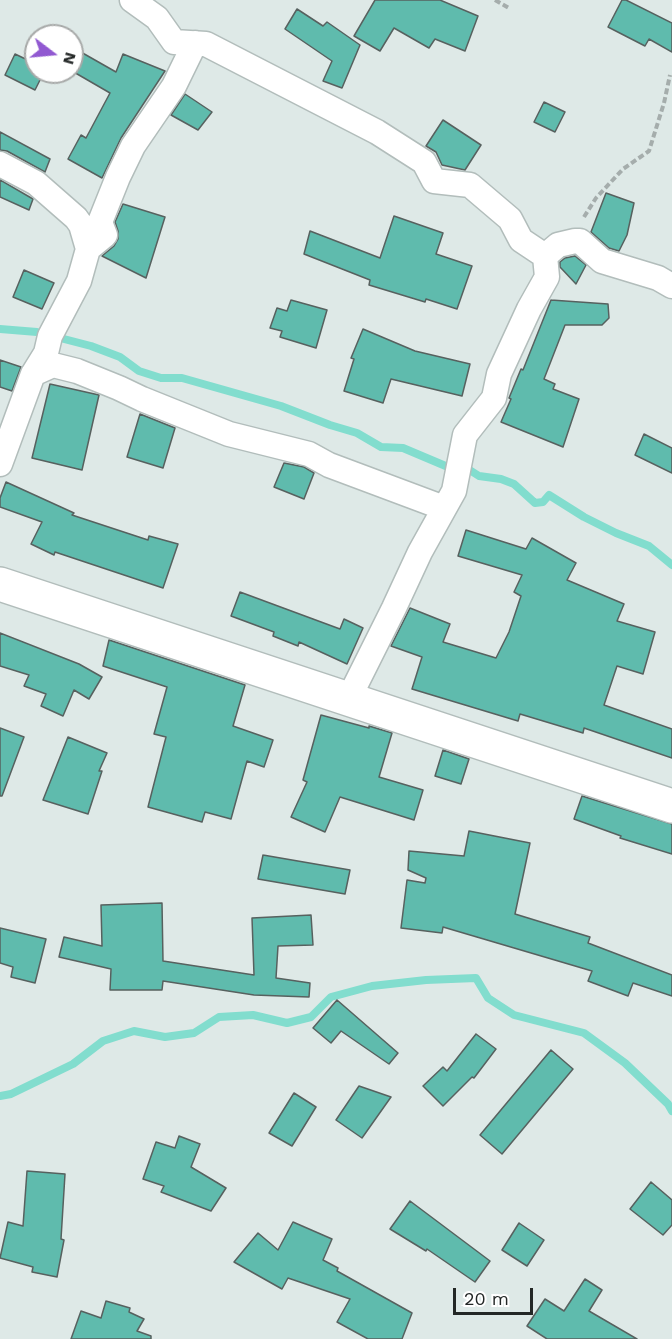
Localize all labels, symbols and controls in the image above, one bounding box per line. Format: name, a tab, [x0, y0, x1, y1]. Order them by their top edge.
north arrow	[24, 24, 84, 84]
text: N	[59, 50, 81, 67]
scale bar	[456, 1276, 536, 1314]
text: 20 m	[464, 1288, 509, 1309]

